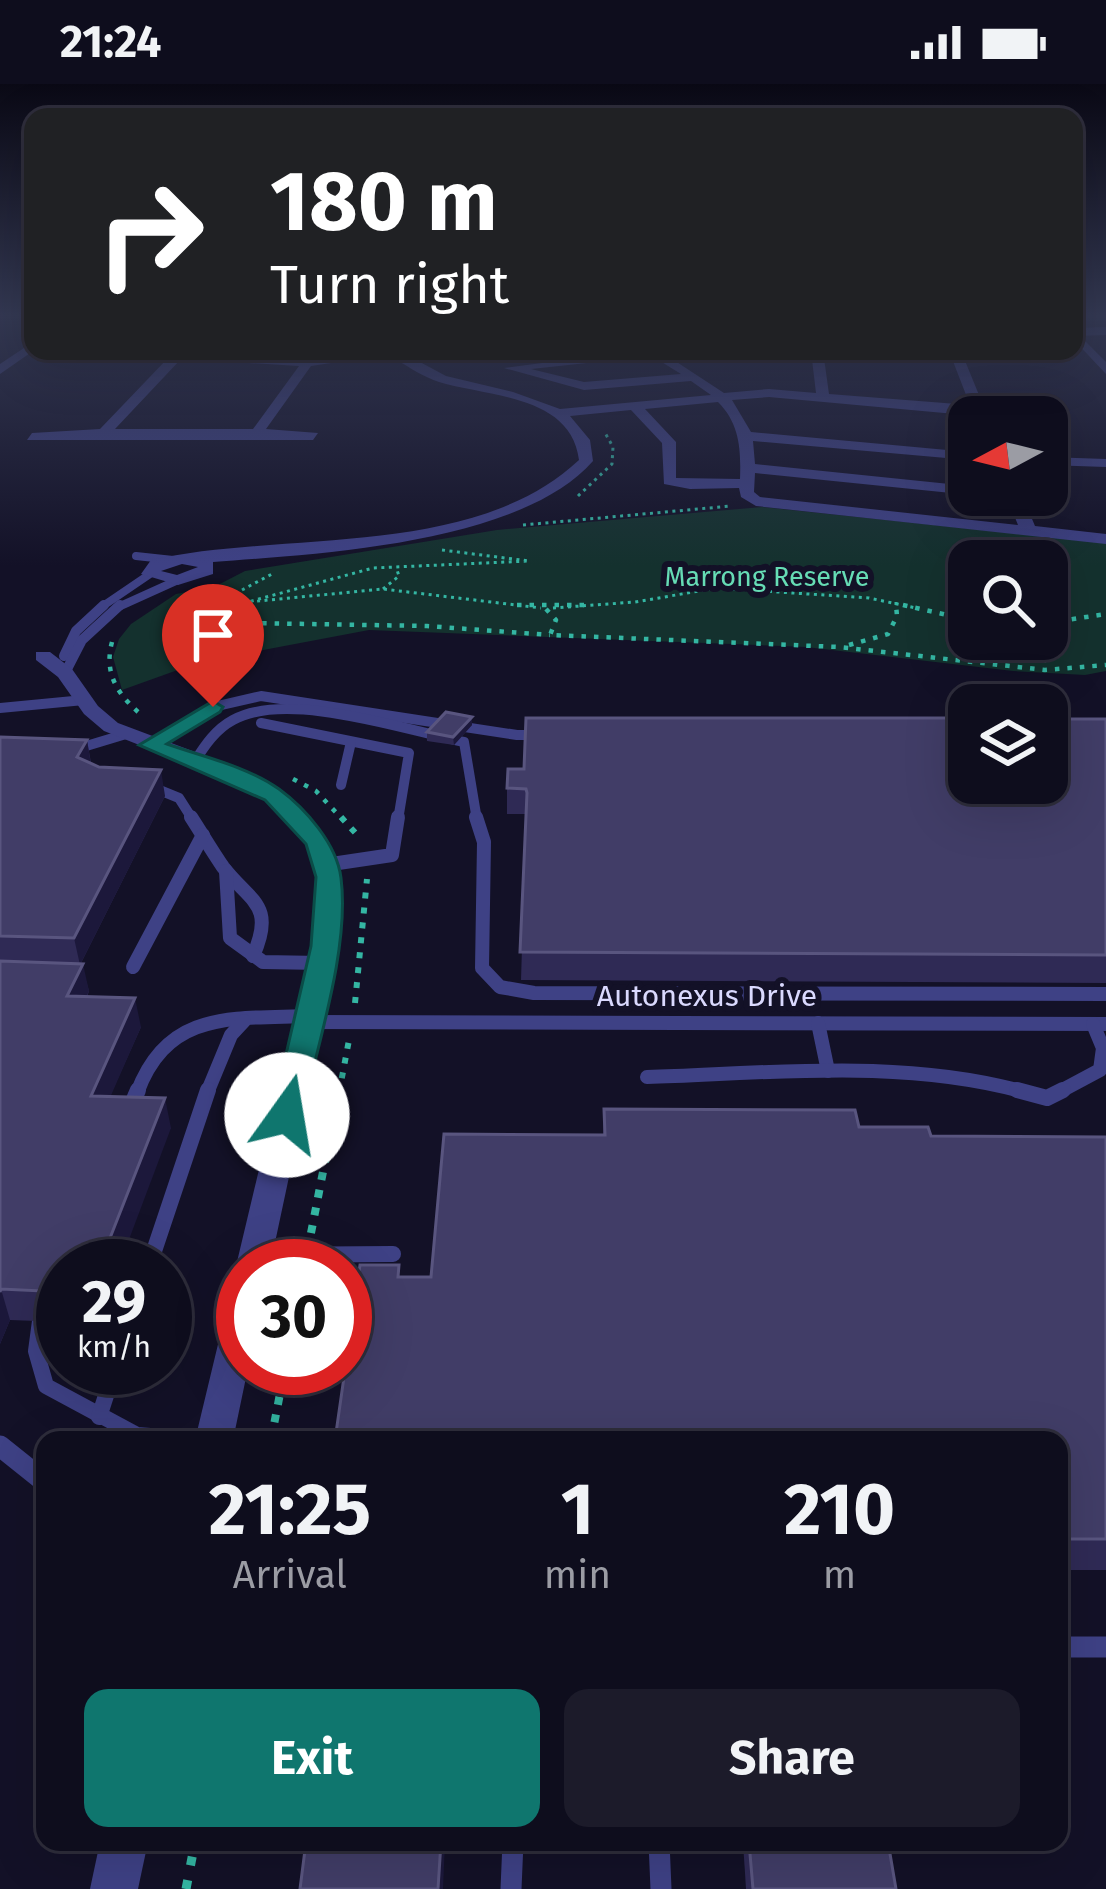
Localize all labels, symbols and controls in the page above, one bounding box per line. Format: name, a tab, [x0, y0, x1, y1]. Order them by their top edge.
text: 21:24	[60, 15, 161, 69]
text: 180 m	[270, 151, 498, 252]
icon: right	[72, 156, 228, 312]
text: Turn right	[270, 253, 509, 317]
north arrow	[948, 396, 1068, 516]
map controls	[948, 396, 1068, 804]
button: search	[948, 540, 1068, 660]
park label: Marrong Reserve	[665, 561, 869, 593]
pin	[162, 584, 264, 707]
icon: arrive	[180, 602, 246, 668]
button: layers	[948, 684, 1068, 804]
street label: Autonexus Drive	[597, 978, 817, 1014]
position arrow	[224, 1052, 350, 1178]
speed limit sign: 30	[216, 1239, 372, 1395]
text: 29	[82, 1266, 146, 1338]
text: km/h	[77, 1329, 151, 1365]
text: 21:25	[209, 1467, 371, 1553]
text: 1	[561, 1467, 594, 1553]
text: 210	[784, 1467, 895, 1553]
text: Arrival	[233, 1552, 347, 1598]
text: min	[544, 1552, 611, 1598]
text: m	[823, 1552, 856, 1598]
button: Exit	[84, 1689, 540, 1827]
button: Share	[564, 1689, 1020, 1827]

